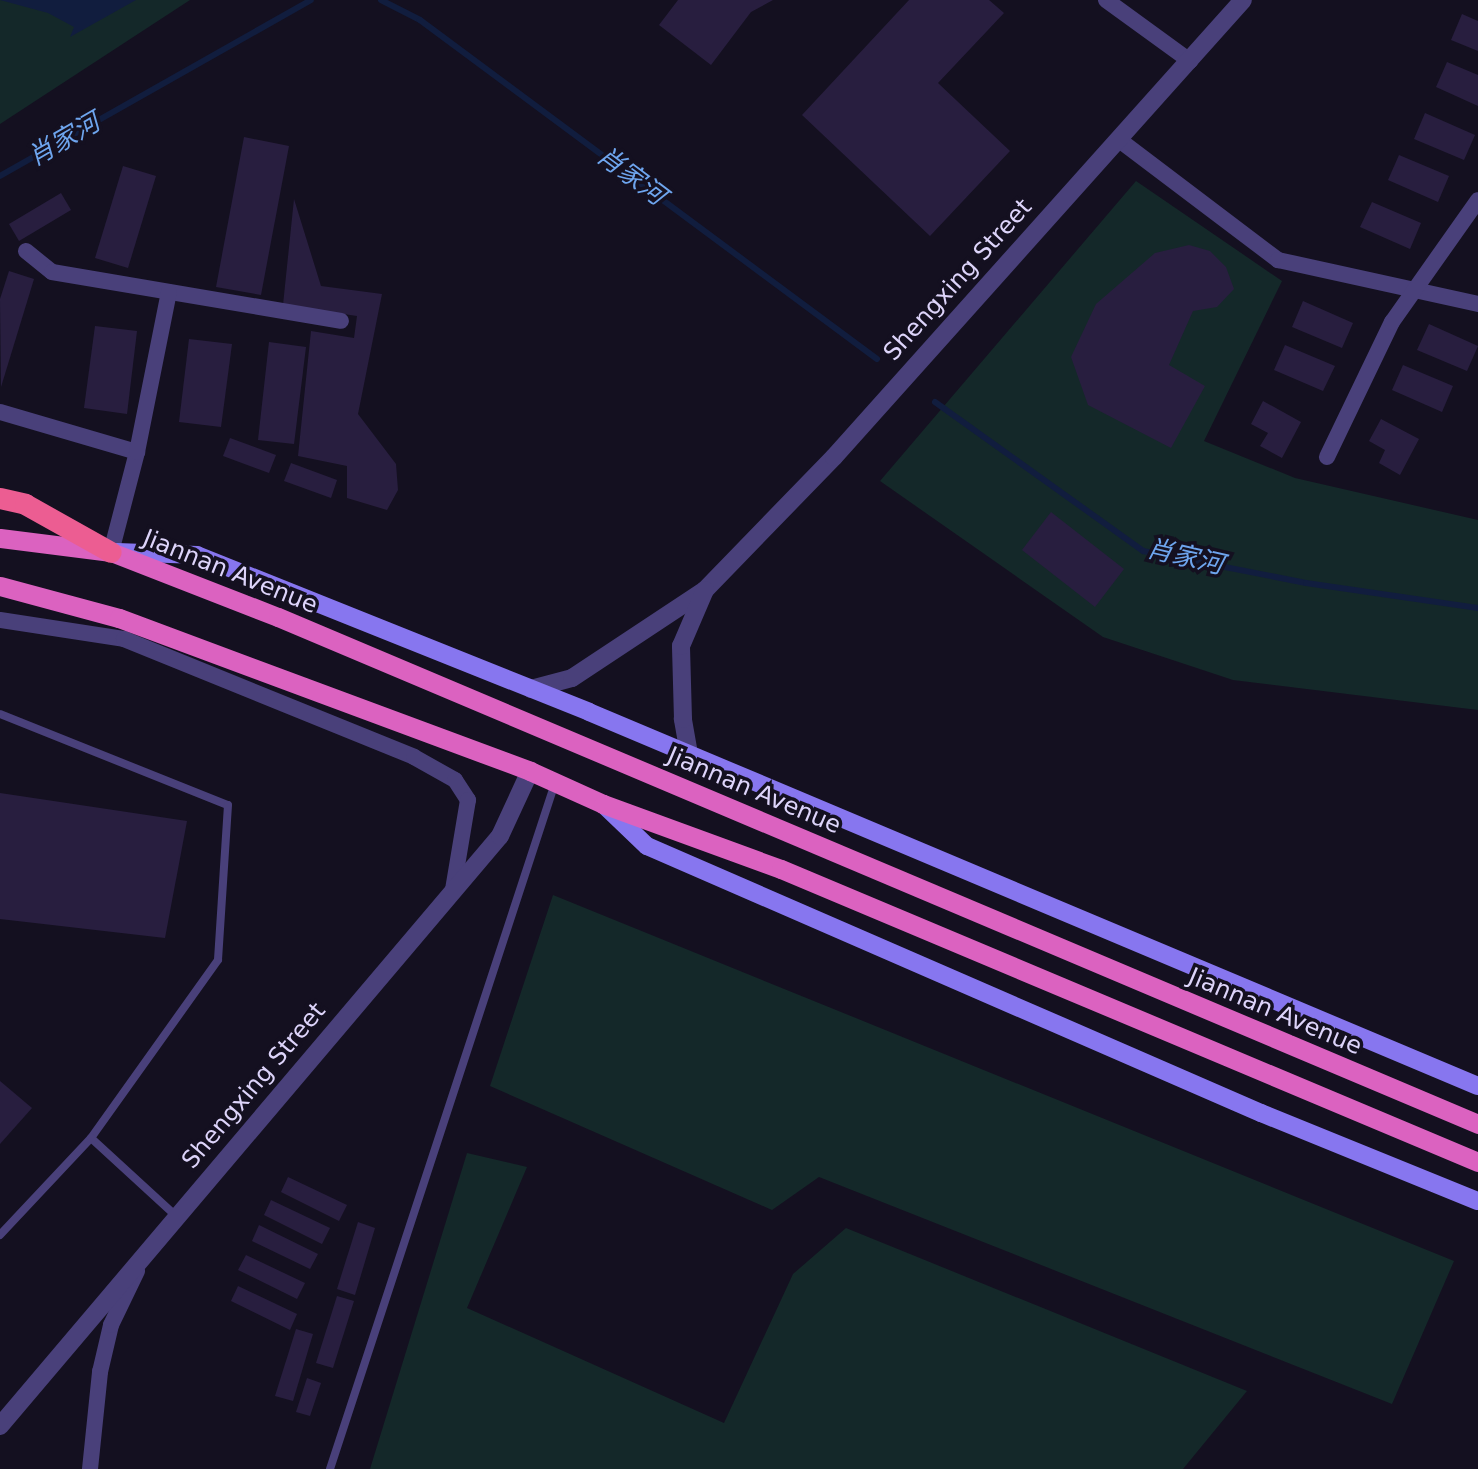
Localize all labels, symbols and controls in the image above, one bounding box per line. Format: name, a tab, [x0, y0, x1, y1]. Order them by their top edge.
water label: 肖家河	[22, 107, 106, 173]
water label: 肖家河	[590, 140, 672, 212]
street label: Shengxing Street	[878, 193, 1038, 367]
street label: Jiannan Avenue	[139, 524, 321, 620]
water label: 肖家河	[1143, 533, 1227, 581]
street label: Jiannan Avenue	[663, 741, 845, 841]
street label: Jiannan Avenue	[1184, 962, 1366, 1062]
street label: Shengxing Street	[176, 997, 332, 1175]

